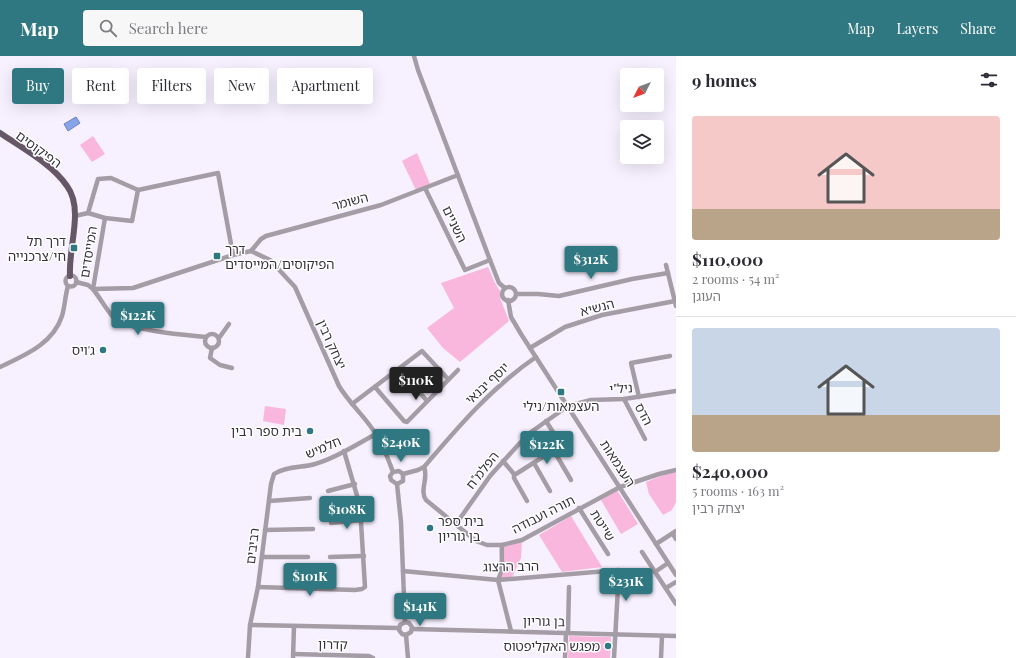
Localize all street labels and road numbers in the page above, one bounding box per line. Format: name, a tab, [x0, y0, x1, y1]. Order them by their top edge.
street label: הפיקוסים	[13, 126, 66, 171]
street label: השומר	[330, 188, 370, 214]
street label: השניים	[439, 203, 472, 245]
street label: המייסדים	[75, 225, 100, 279]
street label: הנשיא	[578, 294, 616, 319]
street label: יצחק רבין	[314, 316, 351, 371]
street label: יוסף יבנאי	[461, 358, 512, 407]
street label: ניל"י	[609, 378, 633, 397]
street label: הדס	[632, 400, 657, 428]
street label: חלמיש	[302, 431, 343, 462]
street label: העצמאות	[597, 436, 640, 489]
street label: הפלמ"ח	[461, 447, 502, 492]
street label: תורה ועבודה	[508, 490, 577, 537]
street label: שייטת	[587, 506, 620, 544]
street label: רביבים	[241, 527, 262, 565]
street label: הרב הרצוג	[483, 557, 539, 574]
street label: בן גוריון	[523, 612, 565, 629]
street label: קדרון	[318, 635, 348, 652]

